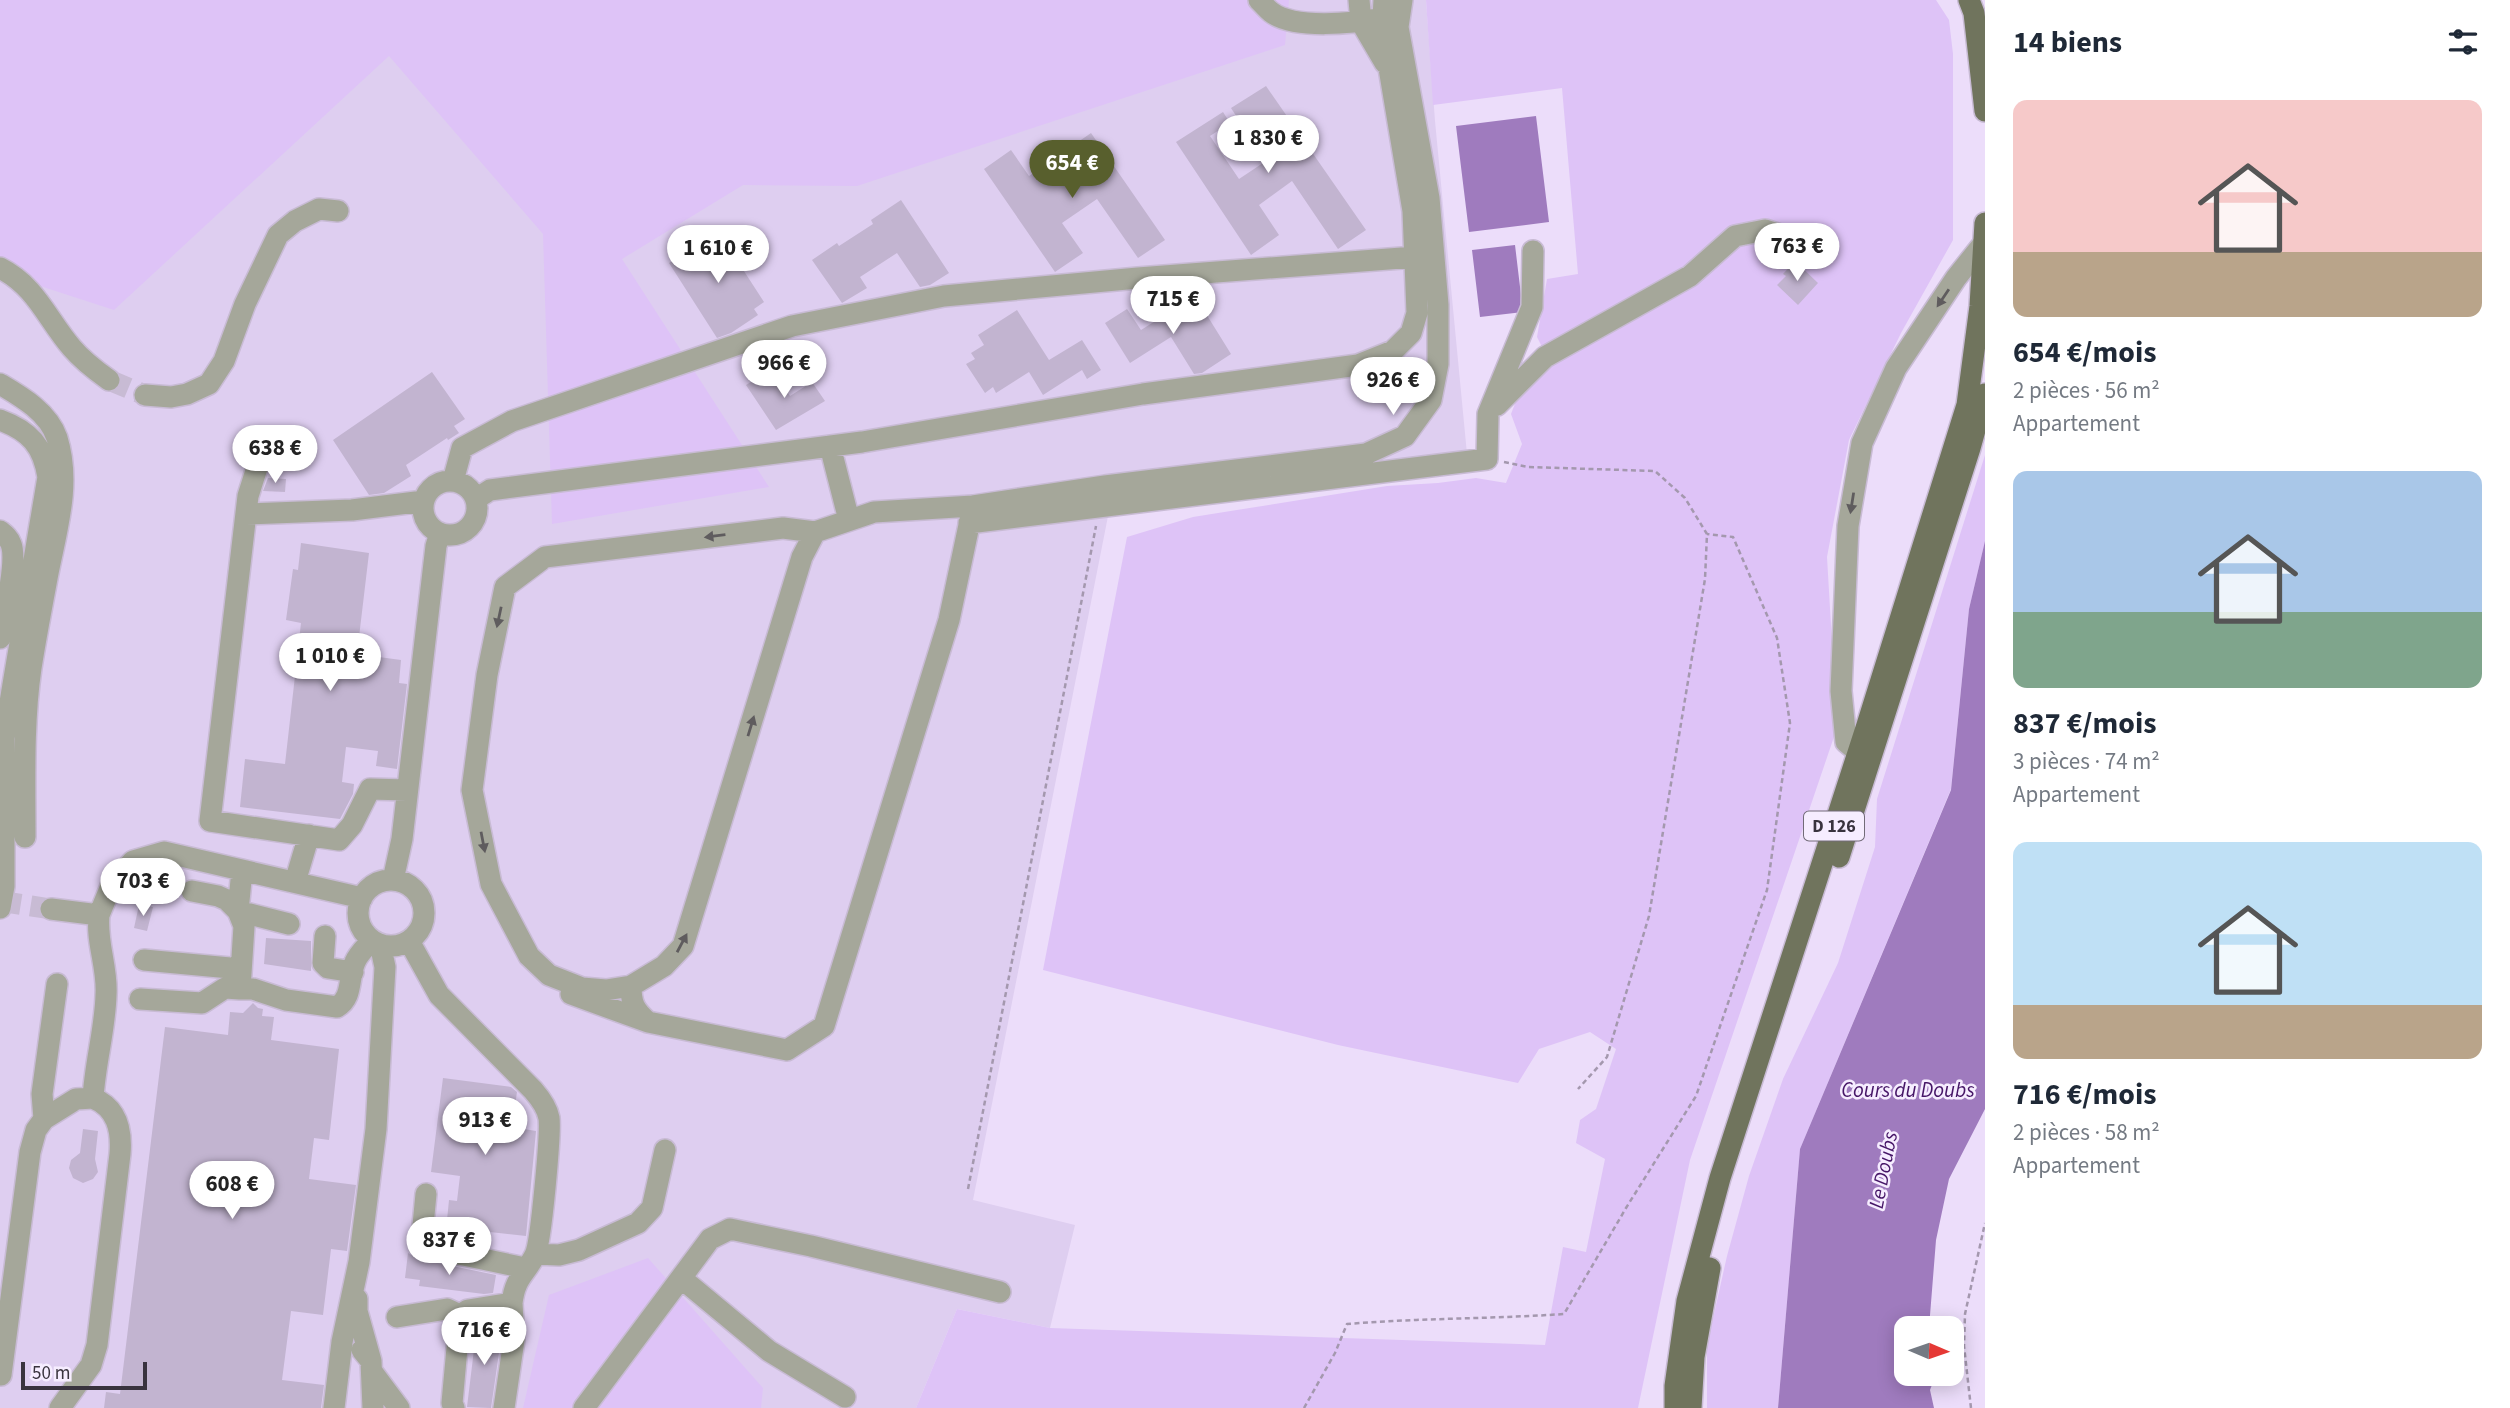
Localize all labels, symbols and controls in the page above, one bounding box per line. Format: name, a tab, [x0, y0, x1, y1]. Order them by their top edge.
text: 14 biens	[2013, 21, 2122, 64]
icon: filters	[2444, 23, 2482, 61]
pin: 1 830 €	[1203, 116, 1333, 175]
text: 1 830 €	[1233, 121, 1303, 154]
pin: 654 €	[1023, 140, 1121, 200]
icon: home	[2185, 145, 2311, 271]
text: 654 €	[1045, 146, 1099, 179]
pin: 763 €	[1748, 224, 1846, 283]
pin: 1 610 €	[653, 226, 783, 285]
text: 763 €	[1770, 229, 1824, 262]
text: 1 610 €	[683, 231, 753, 264]
pin: 715 €	[1124, 276, 1222, 336]
text: 715 €	[1146, 282, 1200, 315]
one-way arrow	[1937, 288, 1950, 307]
text: 654 €/mois	[2013, 331, 2156, 374]
pin: 966 €	[735, 340, 833, 400]
text: 966 €	[757, 346, 811, 379]
pin: 926 €	[1344, 358, 1442, 417]
text: 926 €	[1366, 363, 1420, 396]
text: 2 pièces · 56 m²	[2013, 374, 2160, 407]
text: Appartement	[2013, 407, 2140, 440]
pin: 638 €	[226, 426, 324, 485]
text: 638 €	[248, 431, 302, 464]
one-way arrow	[1846, 492, 1857, 514]
icon: home	[2185, 516, 2311, 642]
one-way arrow	[704, 531, 726, 542]
one-way arrow	[494, 606, 505, 628]
pin: 1 010 €	[265, 634, 395, 693]
text: 1 010 €	[295, 639, 365, 672]
text: 837 €/mois	[2013, 702, 2156, 745]
one-way arrow	[746, 716, 756, 737]
text: 3 pièces · 74 m²	[2013, 745, 2160, 778]
text: Appartement	[2013, 778, 2140, 811]
road number: D 126	[1804, 812, 1864, 840]
one-way arrow	[477, 831, 488, 853]
pin: 703 €	[94, 858, 192, 918]
text: 703 €	[116, 864, 170, 897]
icon: home	[2185, 887, 2311, 1013]
one-way arrow	[676, 933, 688, 952]
text: 716 €/mois	[2013, 1073, 2156, 1116]
water label: Cours du Doubs	[1841, 1075, 1975, 1105]
pin: 913 €	[436, 1098, 534, 1157]
text: 913 €	[458, 1103, 512, 1136]
text: 2 pièces · 58 m²	[2013, 1116, 2160, 1149]
water label: Le Doubs	[1861, 1129, 1905, 1211]
text: Appartement	[2013, 1149, 2140, 1182]
pin: 608 €	[183, 1162, 281, 1221]
text: 608 €	[205, 1167, 259, 1200]
pin: 837 €	[400, 1218, 498, 1277]
text: 837 €	[422, 1223, 476, 1256]
pin: 716 €	[435, 1308, 533, 1367]
text: 716 €	[457, 1313, 511, 1346]
north arrow	[1894, 1316, 1964, 1386]
map controls	[1894, 1316, 1964, 1386]
scale bar	[21, 1359, 147, 1391]
text: 50 m	[32, 1360, 70, 1387]

